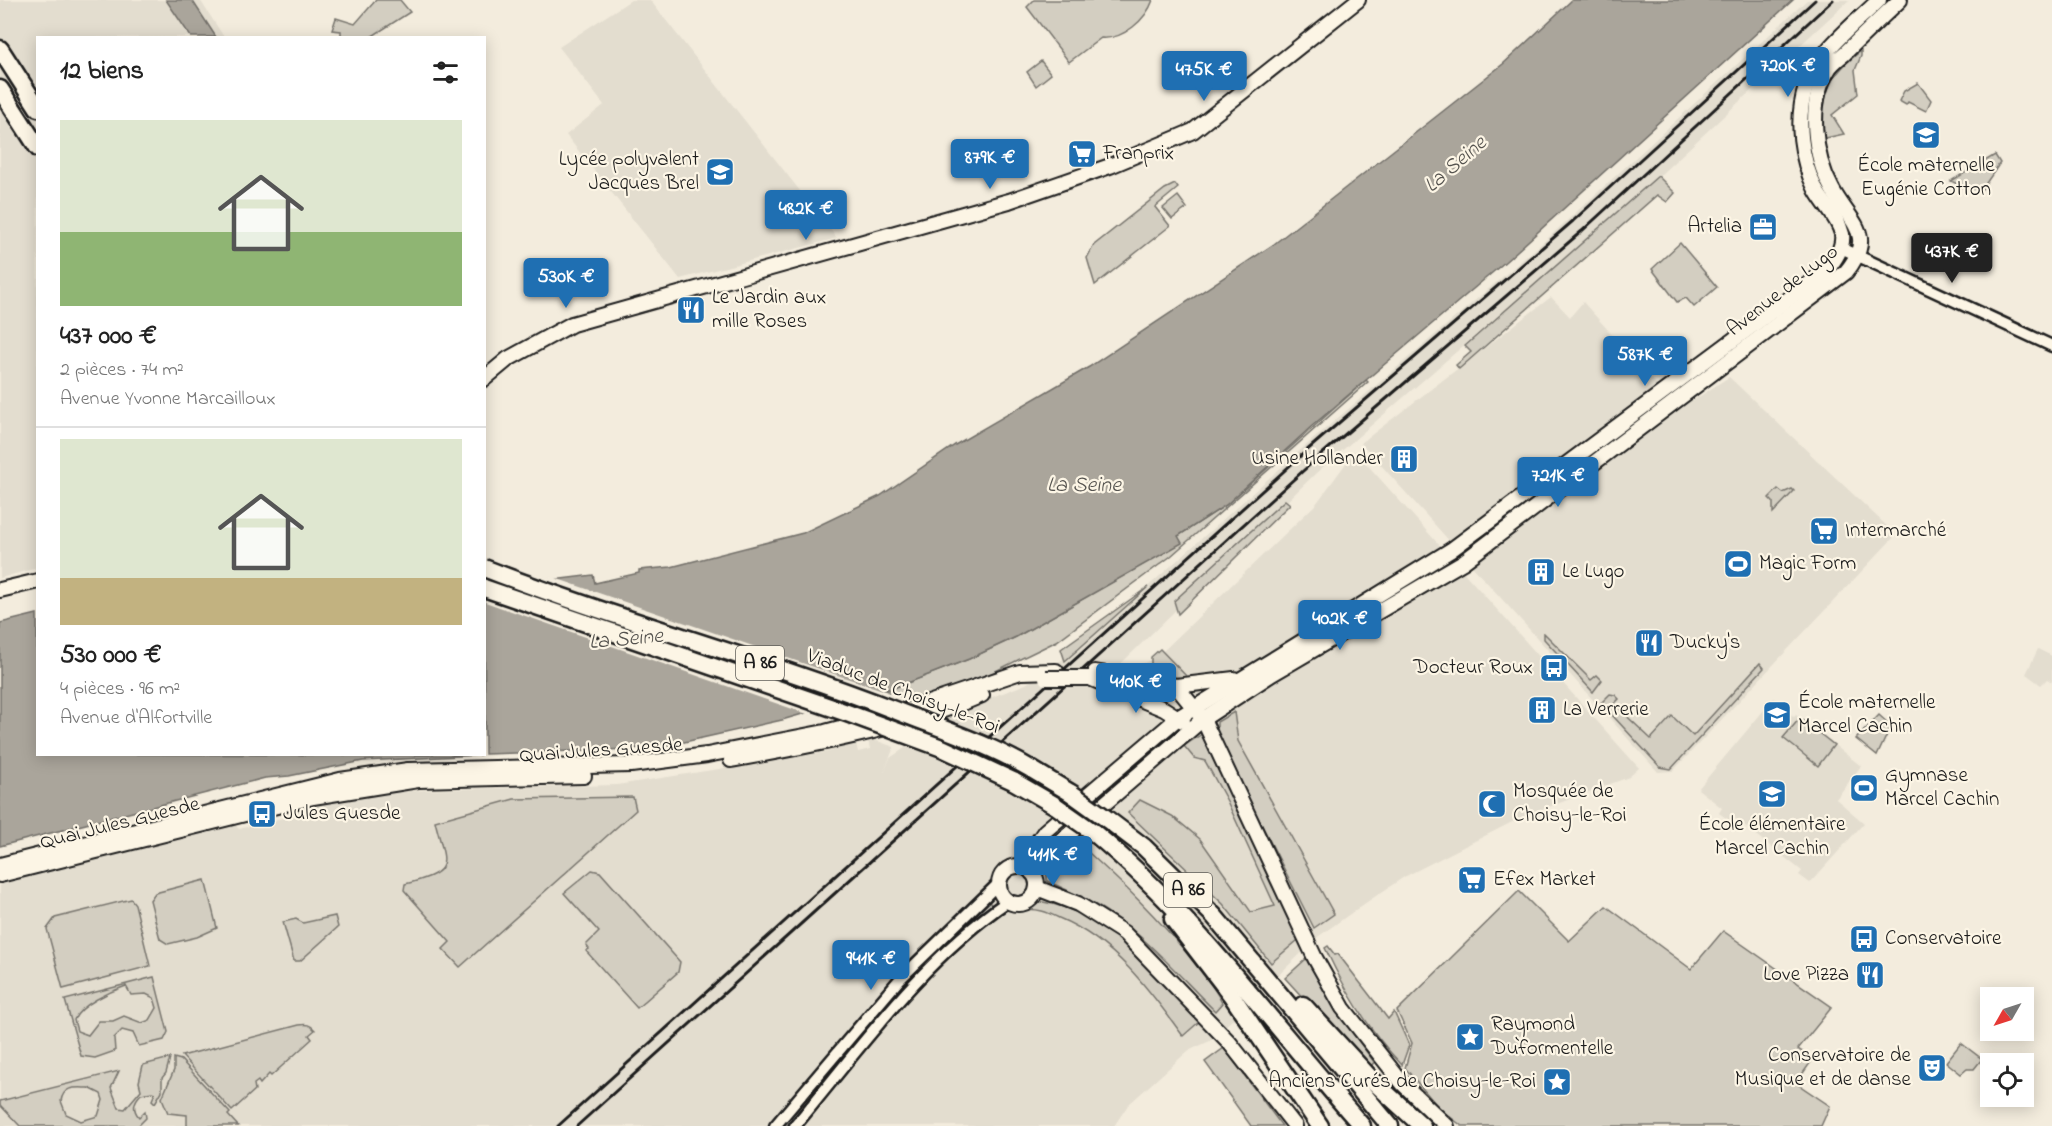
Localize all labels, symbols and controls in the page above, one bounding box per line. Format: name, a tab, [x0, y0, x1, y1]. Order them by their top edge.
pin: 720K €	[1739, 47, 1837, 98]
pin: 475K €	[1155, 51, 1253, 102]
text: 720K €	[1760, 52, 1816, 81]
text: 12 biens	[60, 53, 144, 91]
icon: filters	[429, 56, 462, 89]
text: 475K €	[1176, 56, 1232, 85]
school or university icon: École maternelle Eugénie Cotton	[1910, 119, 1942, 151]
water label: La Seine	[1418, 128, 1495, 201]
supermarket icon: Franprix	[1066, 138, 1098, 170]
pin: 879K €	[941, 139, 1039, 190]
place label: Franprix	[1102, 139, 1174, 169]
text: 879K €	[965, 144, 1015, 173]
place label: Lycée polyvalent Jacques Brel	[559, 145, 699, 199]
place label: École maternelle Eugénie Cotton	[1857, 151, 1995, 207]
school or university icon: Lycée polyvalent Jacques Brel	[704, 156, 736, 188]
icon: home	[207, 159, 315, 267]
pin: 482K €	[757, 190, 855, 241]
text: 482K €	[779, 195, 833, 224]
office icon: Artelia	[1747, 211, 1779, 243]
place label: Artelia	[1687, 212, 1742, 242]
pin: 437K €	[1903, 233, 2001, 284]
street label: Avenue de Lugo	[1721, 238, 1847, 346]
text: 437K €	[1925, 238, 1979, 267]
pin: 530K €	[517, 258, 615, 309]
text: 530K €	[538, 263, 594, 292]
place label: Le Jardin aux mille Roses	[712, 283, 826, 337]
restaurant icon: Le Jardin aux mille Roses	[675, 294, 707, 326]
text: 437 000 €	[60, 318, 157, 356]
pin: 587K €	[1596, 336, 1694, 387]
text: 587K €	[1617, 341, 1673, 370]
text: 2 pièces · 74 m²	[60, 356, 184, 385]
text: Avenue Yvonne Marcailloux	[60, 385, 276, 414]
building icon: Usine Hollander	[1388, 443, 1420, 475]
place label: Usine Hollander	[1251, 444, 1383, 474]
pin: 721K €	[1509, 457, 1607, 508]
text: 721K €	[1531, 462, 1585, 491]
water label: La Seine	[1047, 470, 1122, 502]
icon: home	[207, 478, 315, 586]
supermarket icon: Intermarché	[1808, 515, 1840, 547]
place label: Intermarché	[1845, 516, 1947, 546]
sports icon: Magic Form	[1722, 548, 1754, 580]
place label: Magic Form	[1759, 549, 1856, 581]
building icon: Le Lugo	[1525, 556, 1557, 588]
place label: Le Lugo	[1562, 557, 1625, 589]
pin: 402K €	[1291, 600, 1389, 651]
text: 402K €	[1312, 605, 1368, 634]
water label: La Seine	[588, 621, 665, 659]
restaurant icon: Ducky's	[1633, 627, 1665, 659]
place label: Ducky's	[1669, 628, 1740, 660]
text: 530 000 €	[60, 637, 162, 675]
street label: Viaduc de Choisy-le-Roi	[801, 641, 1004, 744]
road number: A 86	[736, 646, 784, 680]
bus stop icon: Docteur Roux	[1538, 652, 1570, 684]
place label: Docteur Roux	[1412, 653, 1533, 683]
pin: 410K €	[1087, 663, 1185, 714]
text: 410K €	[1110, 668, 1162, 697]
text: 4 pièces · 96 m²	[60, 675, 180, 704]
place label: École maternelle Marcel Cachin	[1798, 688, 1936, 742]
building icon: La Verrerie	[1526, 694, 1558, 726]
place label: La Verrerie	[1563, 695, 1649, 725]
school or university icon: École maternelle Marcel Cachin	[1761, 699, 1793, 731]
text: Avenue d'Alfortville	[60, 704, 212, 733]
street label: Quai Jules Guesde	[518, 730, 684, 772]
place label: Gymnase Marcel Cachin	[1885, 761, 1999, 815]
sports icon: Gymnase Marcel Cachin	[1848, 772, 1880, 804]
place label: Mosquée de Choisy-le-Roi	[1513, 777, 1627, 833]
school or university icon: École élémentaire Marcel Cachin	[1756, 778, 1788, 810]
mosque icon: Mosquée de Choisy-le-Roi	[1476, 788, 1508, 820]
street label: Quai Jules Guesde	[37, 790, 203, 858]
bus stop icon: Jules Guesde	[246, 798, 278, 830]
place label: Jules Guesde	[283, 799, 401, 829]
place label: École élémentaire Marcel Cachin	[1698, 810, 1846, 864]
pin: 411K €	[1004, 836, 1102, 887]
text: 411K €	[1028, 841, 1078, 870]
supermarket icon: Efex Market	[1456, 864, 1488, 896]
place label: Efex Market	[1493, 865, 1596, 895]
road number: A 86	[1164, 873, 1212, 907]
bus stop icon: Conservatoire	[1848, 923, 1880, 955]
place label: Conservatoire	[1885, 924, 2002, 954]
pin: 941K €	[822, 940, 920, 991]
text: 941K €	[846, 945, 896, 974]
restaurant icon: Love Pizza	[1854, 959, 1886, 991]
place label: Love Pizza	[1763, 960, 1849, 990]
north arrow	[1980, 987, 2034, 1041]
map controls	[1980, 987, 2034, 1107]
place label: Raymond Duformentelle	[1490, 1010, 1614, 1064]
place icon: Raymond Duformentelle	[1454, 1021, 1486, 1053]
place label: Conservatoire de Musique et de danse	[1735, 1041, 1912, 1095]
theatre icon: Conservatoire de Musique et de danse	[1916, 1052, 1948, 1084]
button: locate	[1980, 1053, 2034, 1107]
place icon: Anciens Curés de Choisy-le-Roi	[1541, 1066, 1573, 1098]
place label: Anciens Curés de Choisy-le-Roi	[1269, 1067, 1536, 1099]

